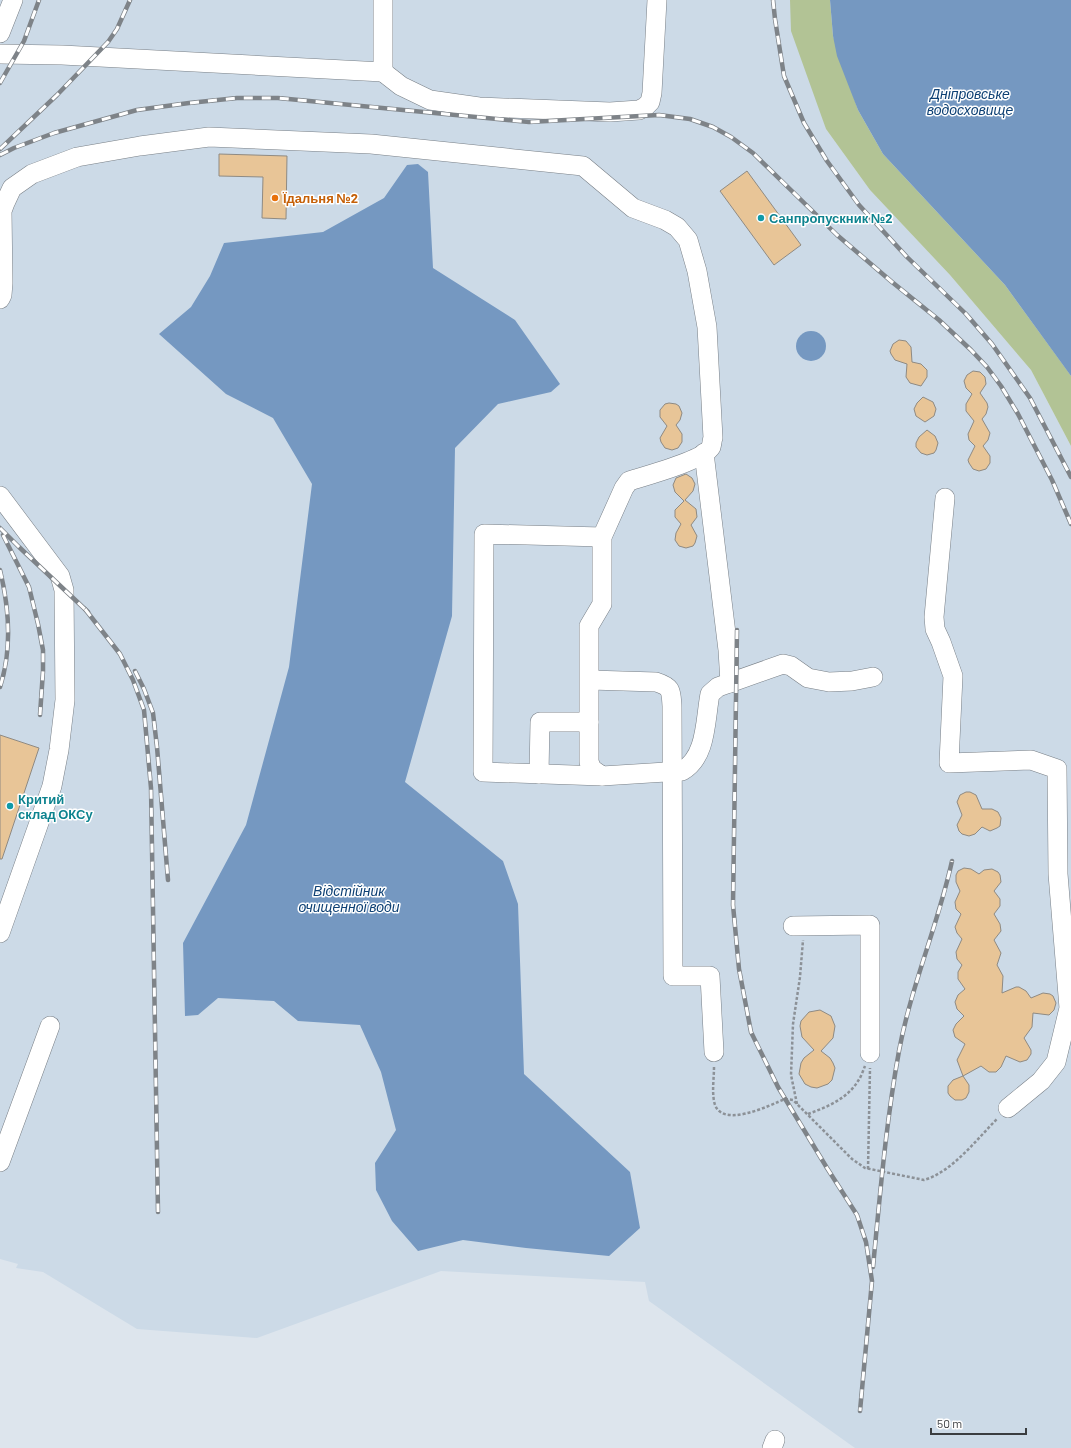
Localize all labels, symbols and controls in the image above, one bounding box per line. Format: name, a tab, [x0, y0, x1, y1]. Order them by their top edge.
water label: Дніпровське водосховище	[927, 85, 1013, 118]
place label: Їдальня №2	[282, 190, 358, 206]
marker: Їдальня №2	[270, 193, 280, 203]
place label: Санпропускник №2	[769, 210, 893, 226]
marker: Санпропускник №2	[756, 213, 766, 223]
place label: Критий склад ОКСу	[18, 791, 93, 822]
marker: Критий склад ОКСу	[5, 801, 15, 811]
water label: Відстійник очищенної води	[298, 882, 400, 915]
scale bar	[931, 1410, 1026, 1436]
text: 50 m	[937, 1416, 962, 1430]

